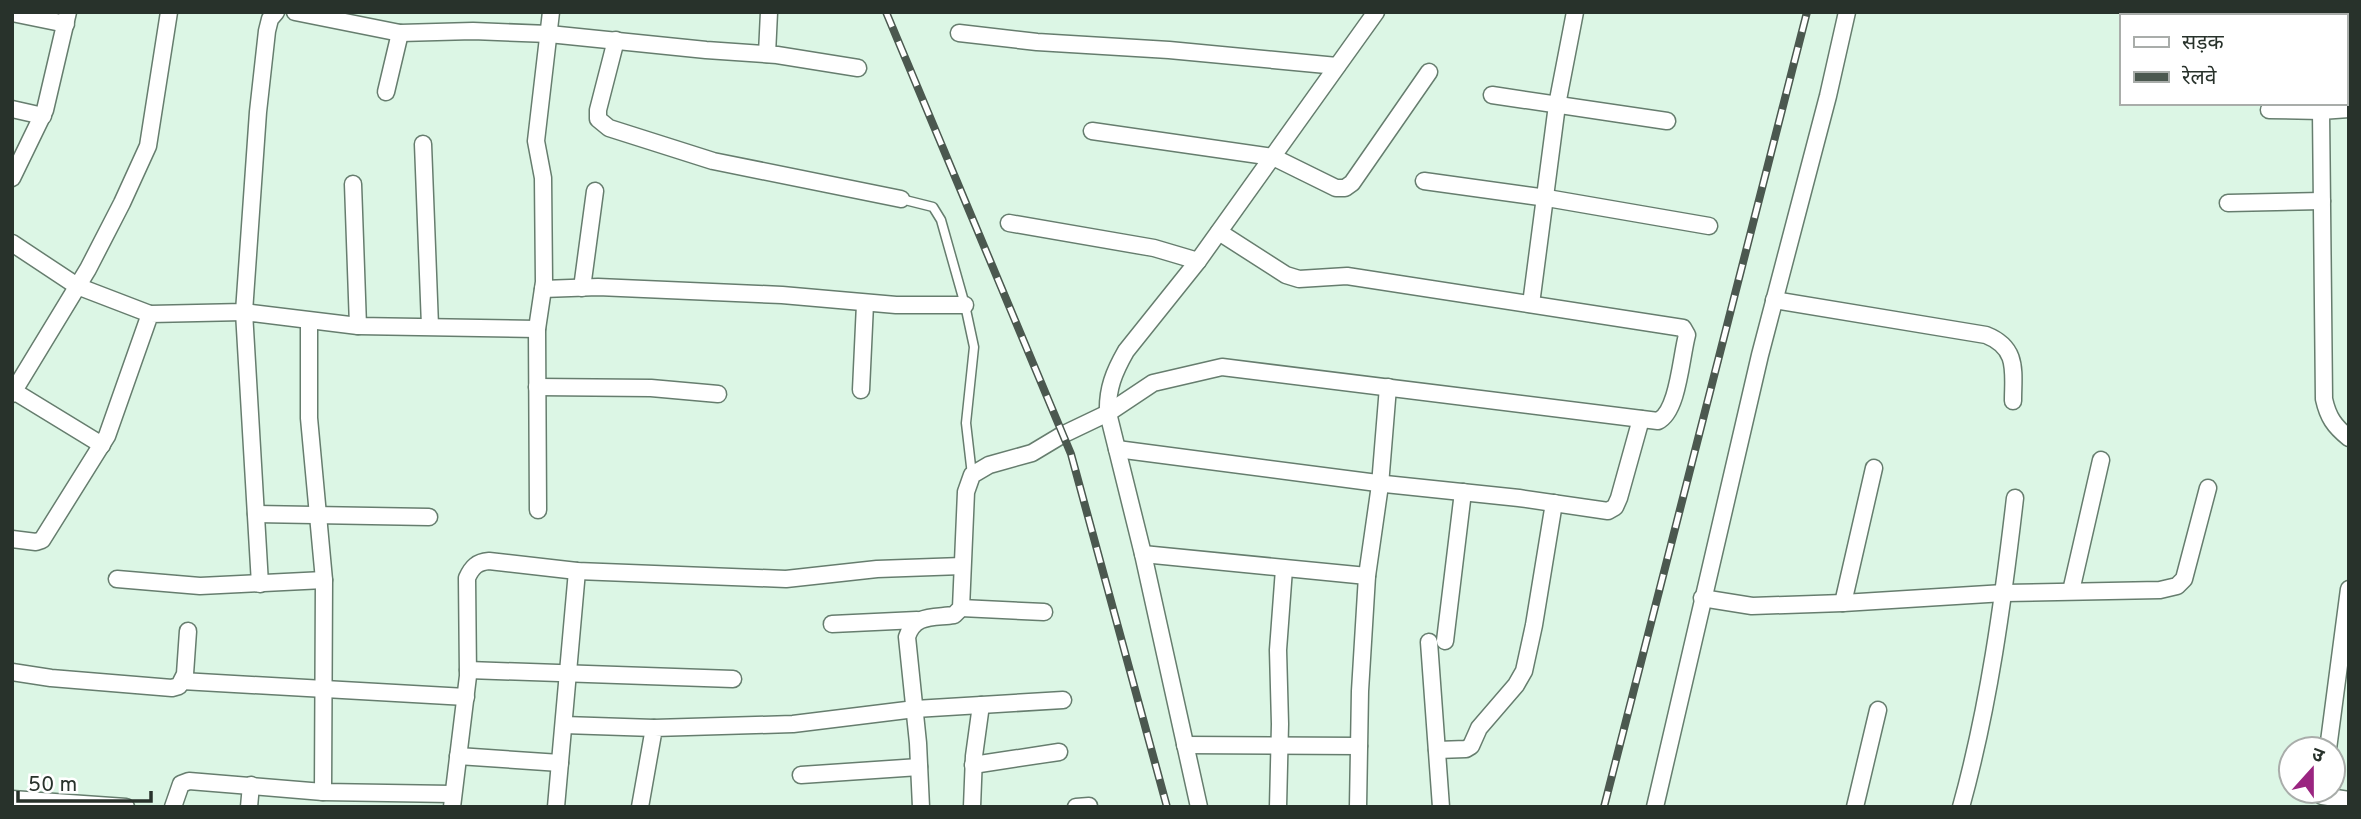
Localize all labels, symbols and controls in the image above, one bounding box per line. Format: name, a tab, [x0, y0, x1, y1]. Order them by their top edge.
legend	[2120, 14, 2347, 105]
text: सड़क	[2182, 30, 2224, 57]
text: रेलवे	[2181, 65, 2217, 92]
north arrow	[2277, 735, 2347, 805]
text: उ	[2308, 743, 2328, 770]
scale bar	[18, 760, 150, 804]
text: 50 m	[28, 772, 77, 799]

